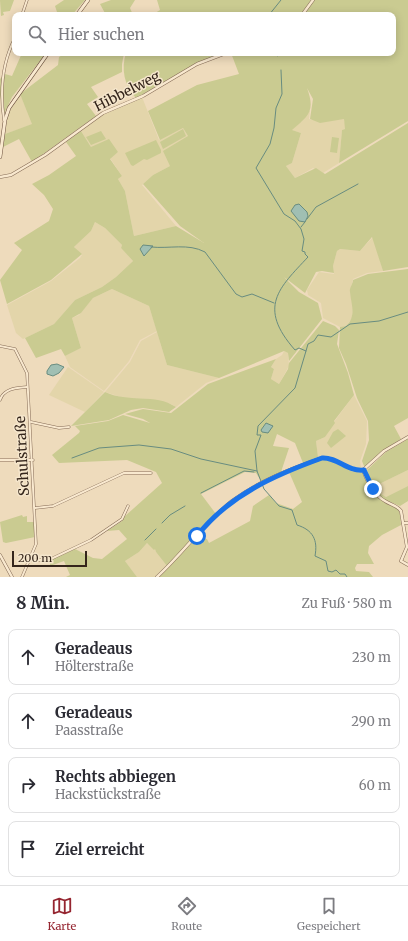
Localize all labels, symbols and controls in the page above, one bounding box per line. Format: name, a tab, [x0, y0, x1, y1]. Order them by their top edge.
search box	[12, 12, 396, 56]
icon: search	[26, 23, 48, 45]
text: Hier suchen	[58, 25, 145, 44]
street label: Hibbelweg	[91, 66, 163, 115]
street label: Schulstraße	[11, 416, 33, 496]
route end	[364, 480, 382, 498]
route start	[188, 527, 206, 545]
scale bar	[12, 549, 87, 568]
text: 200 m	[18, 551, 52, 565]
text: 8 Min.	[16, 592, 70, 614]
text: Zu Fuß · 580 m	[302, 595, 392, 612]
text: Geradeaus	[55, 639, 132, 658]
icon: ahead	[17, 646, 39, 668]
text: 230 m	[352, 649, 391, 666]
text: Hölterstraße	[55, 658, 134, 675]
text: Geradeaus	[55, 703, 132, 722]
icon: ahead	[17, 710, 39, 732]
text: 290 m	[351, 713, 391, 730]
text: Paasstraße	[55, 722, 123, 739]
text: Rechts abbiegen	[55, 767, 176, 786]
icon: right	[17, 774, 39, 796]
text: 60 m	[359, 777, 391, 794]
text: Hackstückstraße	[55, 786, 161, 803]
icon: arrive	[17, 838, 39, 860]
text: Ziel erreicht	[55, 840, 145, 859]
tab: Karte	[48, 895, 76, 933]
tab: Route	[171, 895, 202, 933]
tab: Gespeichert	[297, 895, 360, 933]

